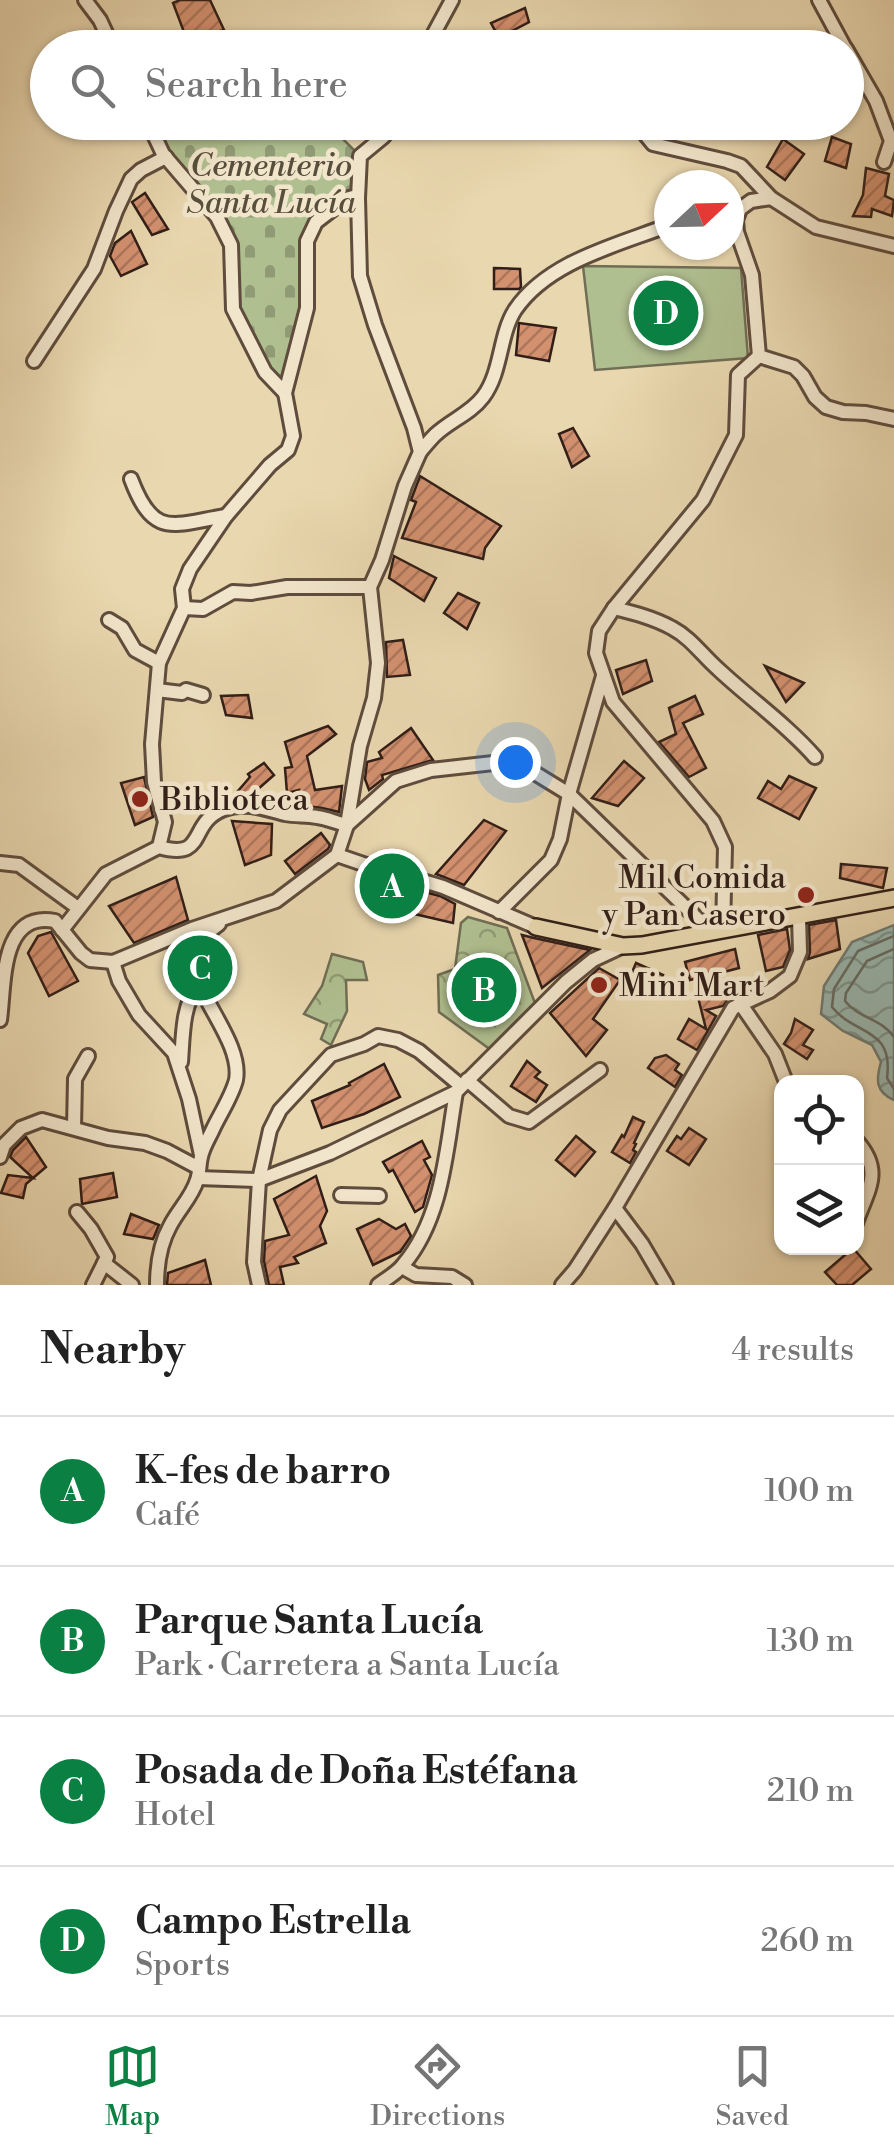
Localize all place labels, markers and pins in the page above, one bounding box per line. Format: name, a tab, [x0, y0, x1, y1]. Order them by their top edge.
pin: D	[634, 276, 698, 350]
place label: Biblioteca	[159, 780, 309, 820]
marker: Biblioteca	[129, 788, 151, 810]
pin: A	[360, 848, 424, 924]
place label: Mil Comida y Pan Casero	[601, 858, 787, 935]
marker: Mil Comida y Pan Casero	[795, 884, 817, 906]
pin: C	[168, 930, 232, 1006]
pin: B	[452, 952, 516, 1028]
place label: Mini Mart	[619, 966, 765, 1006]
marker: Mini Mart	[588, 974, 610, 996]

